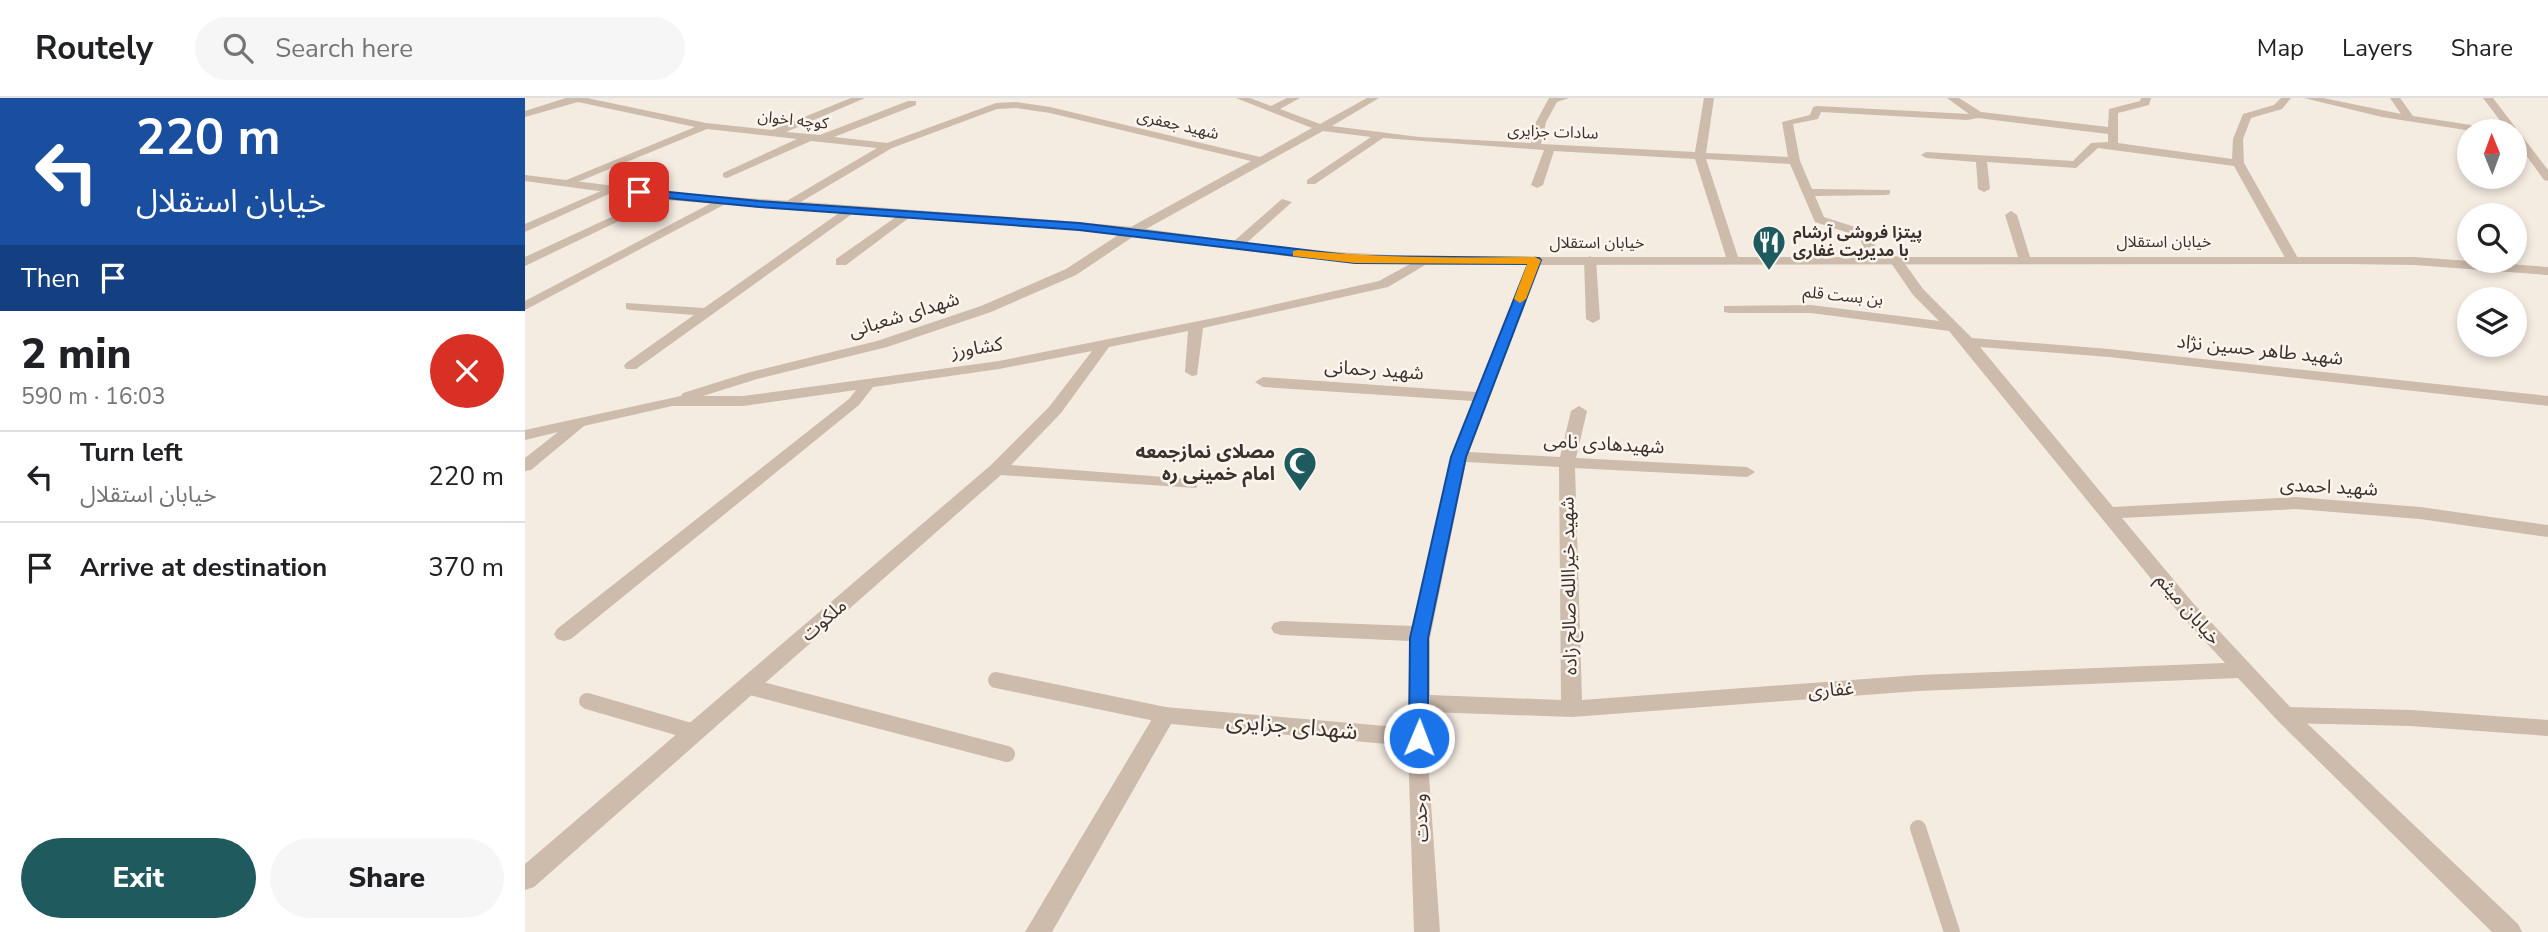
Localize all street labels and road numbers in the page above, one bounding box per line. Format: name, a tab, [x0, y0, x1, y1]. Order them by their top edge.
street label: کوچه اخوان	[757, 105, 830, 135]
street label: شهید جعفری	[1135, 105, 1221, 145]
street label: سادات جزایری	[1507, 119, 1599, 145]
street label: خیابان استقلال	[2116, 231, 2212, 253]
street label: خیابان استقلال	[1549, 232, 1645, 254]
street label: بن بست قلم	[1802, 281, 1884, 312]
street label: شهدای شعبانی	[845, 286, 963, 344]
street label: شهید طاهر حسین نژاد	[2175, 328, 2345, 372]
street label: کشاورز	[948, 331, 1006, 365]
street label: شهید رحمانی	[1323, 354, 1425, 386]
street label: شهیدهادی نامی	[1543, 428, 1665, 460]
street label: شهید احمدی	[2279, 471, 2379, 503]
street label: شهید خیراالله صالح زاده	[1554, 497, 1585, 675]
street label: خیابان میثم	[2149, 568, 2226, 651]
street label: ملکوت	[795, 593, 853, 647]
street label: غفاری	[1807, 675, 1855, 705]
street label: شهدای جزایری	[1225, 705, 1359, 747]
street label: وحدت	[1407, 793, 1435, 843]

